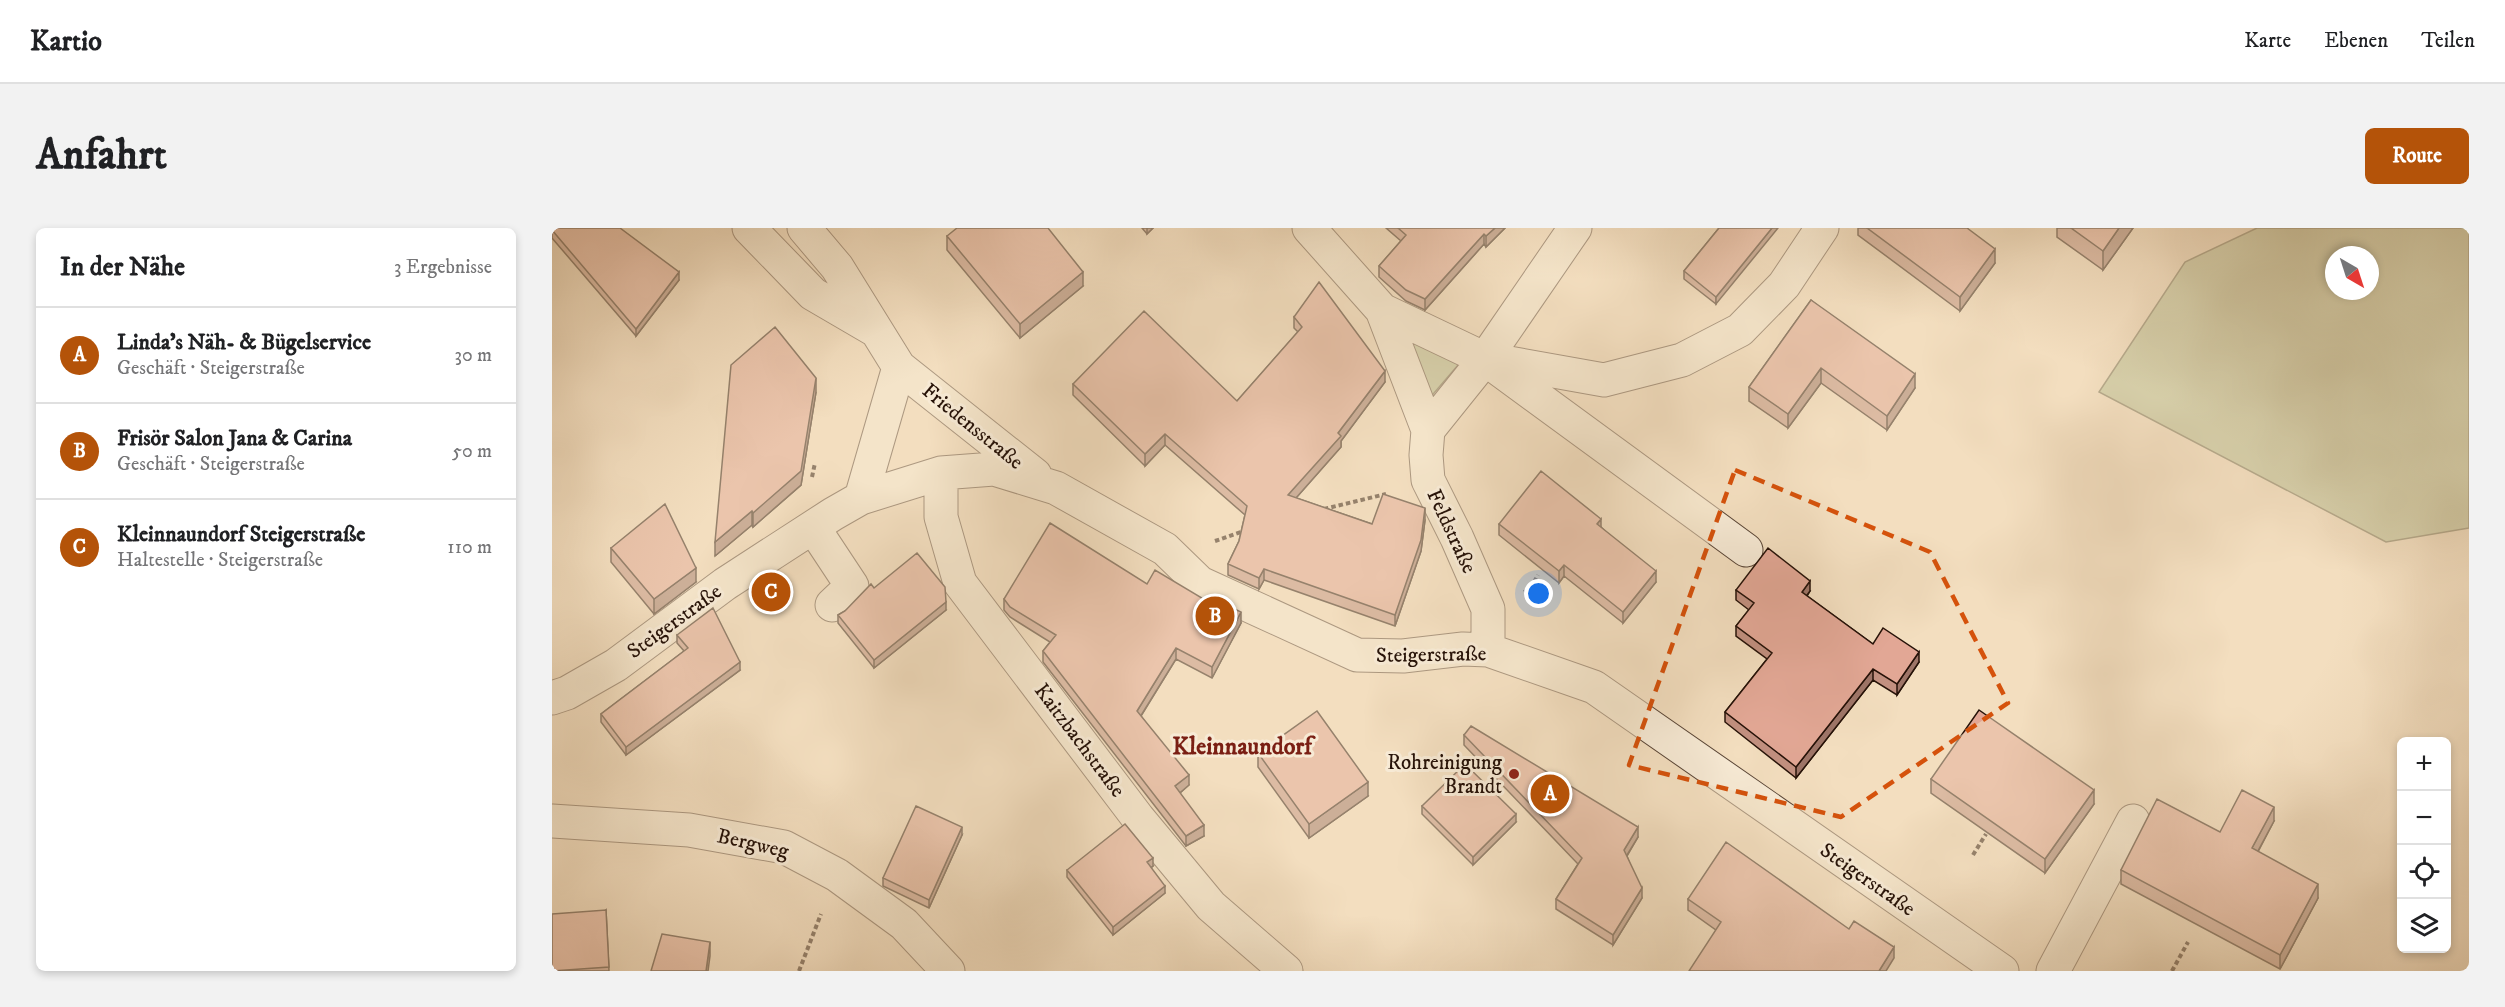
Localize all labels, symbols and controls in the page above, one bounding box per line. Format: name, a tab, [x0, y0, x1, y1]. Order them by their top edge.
text: Kartio	[30, 24, 102, 59]
text: Karte	[2244, 28, 2291, 54]
text: Ebenen	[2324, 28, 2388, 54]
text: Teilen	[2421, 28, 2475, 54]
button: Route	[2365, 128, 2469, 184]
text: Anfahrt	[36, 130, 167, 182]
north arrow	[2325, 246, 2379, 300]
text: In der Nähe	[60, 251, 185, 284]
text: 3 Ergebnisse	[394, 255, 492, 280]
text: Linda's Näh- & Bügelservice	[117, 329, 371, 356]
text: A	[73, 343, 86, 368]
text: 30 m	[454, 343, 492, 368]
text: Geschäft · Steigerstraße	[117, 356, 305, 381]
street label: Friedensstraße	[916, 378, 1028, 476]
text: Frisör Salon Jana & Carina	[117, 425, 352, 452]
text: B	[73, 439, 86, 464]
text: 50 m	[452, 439, 492, 464]
text: Geschäft · Steigerstraße	[117, 452, 305, 477]
street label: Feldstraße	[1420, 485, 1482, 578]
text: Kleinnaundorf Steigerstraße	[117, 521, 365, 548]
text: C	[73, 535, 86, 560]
text: 110 m	[447, 535, 492, 560]
text: Haltestelle · Steigerstraße	[117, 548, 323, 573]
pin: C	[752, 570, 790, 614]
street label: Steigerstraße	[622, 579, 727, 665]
your location	[1524, 579, 1553, 608]
pin: B	[1196, 594, 1234, 638]
street label: Steigerstraße	[1376, 641, 1487, 669]
street label: Kaitzbachstraße	[1028, 679, 1131, 803]
district label: Kleinnaundorf	[1172, 732, 1316, 762]
map controls	[2397, 737, 2451, 953]
button: +	[2397, 737, 2451, 791]
place label: Rohreinigung Brandt	[1387, 750, 1503, 800]
marker: Rohreinigung Brandt	[1507, 767, 1521, 781]
pin: A	[1530, 772, 1570, 816]
button: −	[2397, 791, 2451, 845]
street label: Bergweg	[714, 823, 792, 865]
street label: Steigerstraße	[1815, 837, 1920, 922]
button: locate	[2397, 845, 2451, 899]
button: layers	[2397, 899, 2451, 953]

